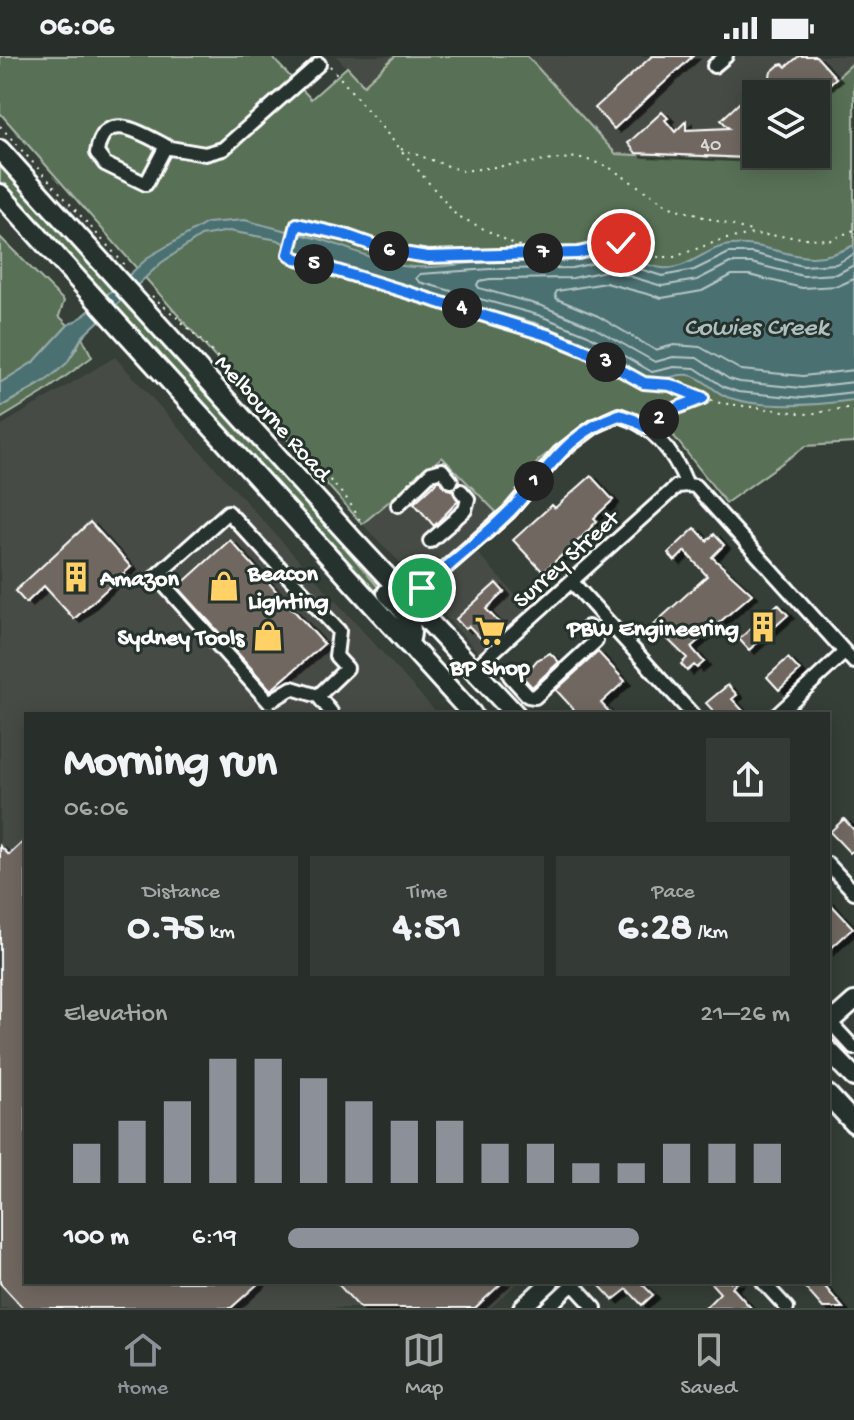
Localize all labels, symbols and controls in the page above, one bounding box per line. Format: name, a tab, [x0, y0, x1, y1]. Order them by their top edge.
text: 06:06	[40, 11, 114, 46]
map controls	[742, 80, 830, 168]
button: layers	[742, 80, 830, 168]
house number: 40	[701, 135, 721, 158]
pin	[587, 209, 655, 277]
icon: check	[599, 221, 643, 265]
pin: 6	[369, 231, 409, 271]
pin: 7	[523, 233, 563, 273]
text: 6	[383, 238, 395, 264]
text: 7	[537, 240, 549, 266]
pin: 5	[294, 244, 334, 284]
text: 5	[308, 251, 320, 277]
pin: 4	[442, 288, 482, 328]
text: 4	[457, 295, 467, 321]
water label: Cowies Creek	[684, 314, 831, 345]
pin: 3	[586, 342, 626, 382]
text: 3	[600, 349, 612, 375]
street label: Melbourne Road	[207, 350, 337, 490]
pin: 2	[639, 399, 679, 439]
text: 2	[654, 406, 664, 432]
pin: 1	[514, 461, 554, 501]
text: 1	[530, 468, 538, 494]
street label: Surrey Street	[508, 504, 628, 616]
pin	[388, 554, 456, 622]
building icon: Amazon	[59, 560, 93, 594]
place label: Beacon Lighting	[247, 561, 329, 618]
place label: Amazon	[99, 566, 180, 595]
icon: arrive	[400, 566, 444, 610]
shop icon: Beacon Lighting	[207, 569, 241, 603]
building icon: PBW Engineering	[746, 610, 780, 644]
supermarket icon: BP Shop	[473, 614, 507, 648]
place label: PBW Engineering	[565, 616, 739, 645]
shop icon: Sydney Tools	[251, 619, 285, 653]
place label: Sydney Tools	[117, 625, 245, 654]
place label: BP Shop	[449, 655, 530, 684]
button: share	[706, 738, 790, 822]
text: Morning run	[64, 739, 277, 791]
text: 06:06	[64, 795, 128, 826]
text: Distance	[142, 880, 220, 906]
text: Time	[407, 880, 447, 906]
text: Pace	[651, 880, 695, 906]
text: 0.75	[127, 906, 204, 953]
text: 4:51	[393, 906, 461, 953]
text: 6:28	[618, 906, 692, 953]
text: km	[204, 920, 235, 946]
text: /km	[692, 920, 728, 946]
text: Elevation	[64, 1000, 167, 1031]
text: 21–26 m	[700, 1000, 790, 1031]
text: 100 m	[64, 1223, 129, 1254]
text: 6:19	[192, 1223, 237, 1254]
tab: Home	[117, 1328, 168, 1402]
tab: Map	[402, 1328, 446, 1402]
tab: Saved	[681, 1328, 737, 1402]

